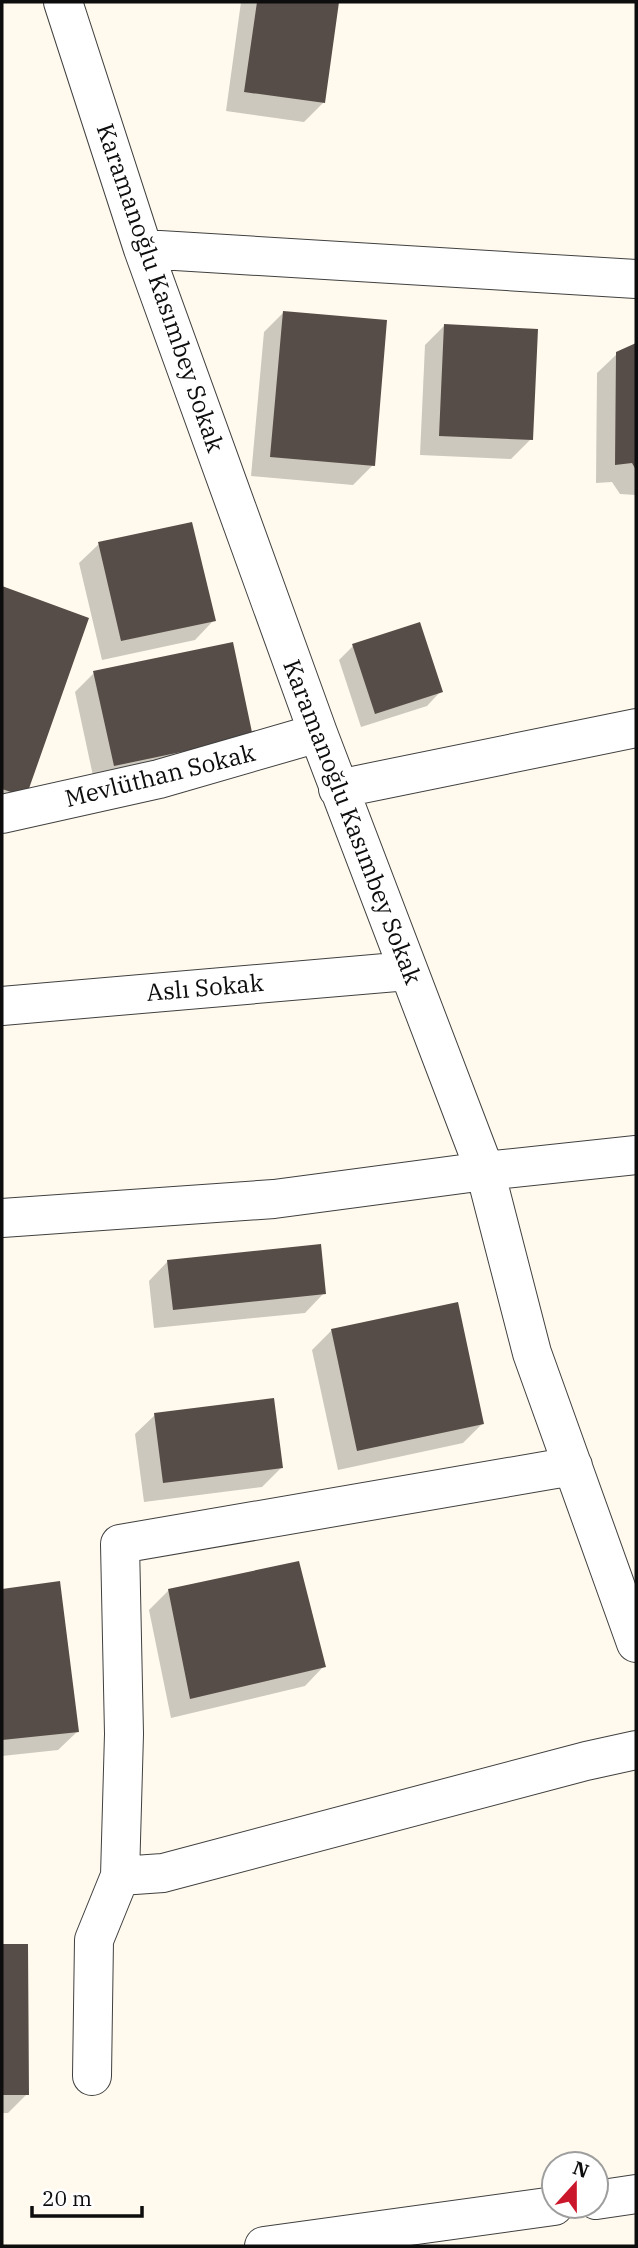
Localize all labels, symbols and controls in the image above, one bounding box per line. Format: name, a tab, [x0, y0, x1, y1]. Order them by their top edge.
street label: Karamanoğlu Kasımbey Sokak	[90, 119, 232, 456]
street label: Karamanoğlu Kasımbey Sokak	[276, 655, 430, 989]
street label: Mevlüthan Sokak	[61, 736, 258, 814]
street label: Aslı Sokak	[145, 966, 265, 1008]
north arrow	[540, 2150, 610, 2220]
text: N	[570, 2155, 592, 2183]
scale bar	[32, 2174, 142, 2218]
text: 20 m	[42, 2184, 92, 2212]

